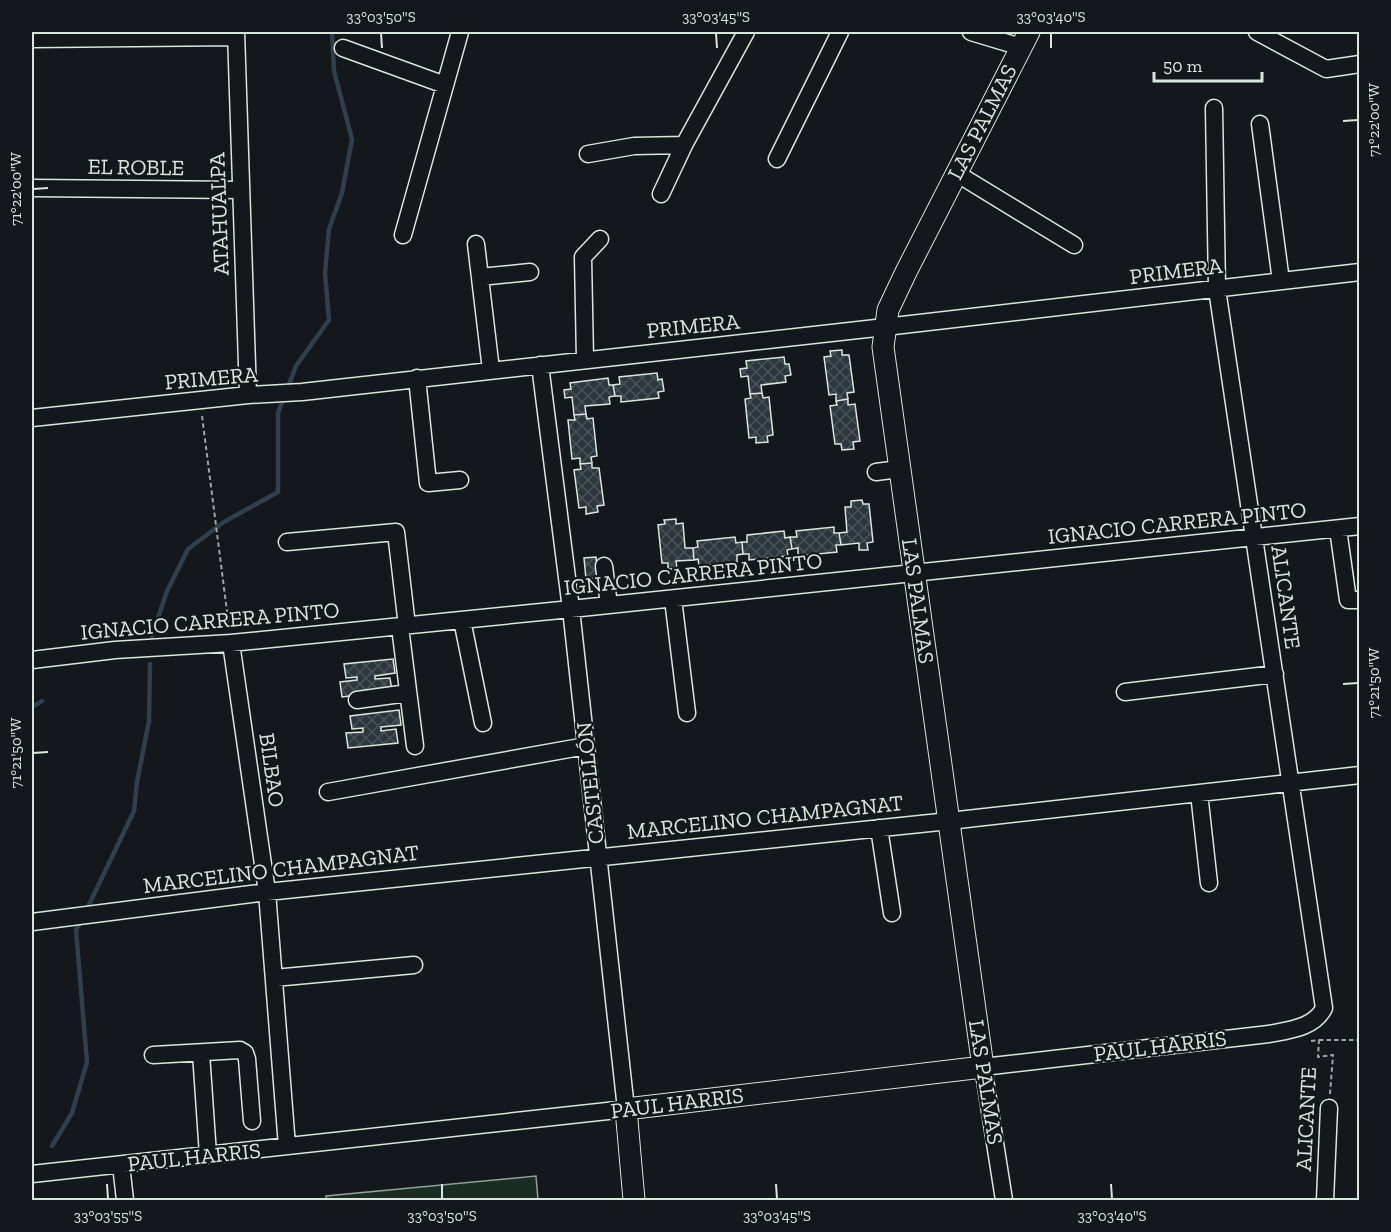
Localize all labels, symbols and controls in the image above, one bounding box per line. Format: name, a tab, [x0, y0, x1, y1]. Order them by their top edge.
text: 33°03'50"S	[346, 8, 416, 26]
text: 33°03'45"S	[682, 8, 750, 26]
text: 33°03'40"S	[1016, 8, 1086, 26]
scale bar	[1154, 45, 1262, 83]
text: 50 m	[1163, 55, 1203, 77]
street label: LAS PALMAS	[941, 60, 1023, 184]
text: 71°22'00"W	[1365, 83, 1383, 157]
street label: ATAHUALPA	[203, 151, 235, 276]
text: 71°22'00"W	[7, 152, 25, 226]
street label: EL ROBLE	[87, 153, 185, 181]
street label: PRIMERA	[1128, 252, 1225, 290]
street label: PRIMERA	[645, 308, 742, 344]
street label: PRIMERA	[163, 360, 259, 396]
street label: IGNACIO CARRERA PINTO	[1046, 496, 1308, 550]
street label: LAS PALMAS	[896, 537, 940, 665]
street label: ALICANTE	[1265, 543, 1307, 651]
street label: IGNACIO CARRERA PINTO	[562, 547, 824, 601]
street label: IGNACIO CARRERA PINTO	[80, 596, 340, 646]
text: 71°21'50"W	[1365, 648, 1383, 718]
text: 71°21'50"W	[7, 718, 25, 788]
street label: CASTELLÓN	[570, 721, 610, 845]
street label: BILBAO	[253, 731, 291, 809]
street label: MARCELINO CHAMPAGNAT	[626, 789, 905, 845]
street label: MARCELINO CHAMPAGNAT	[142, 839, 421, 899]
street label: LAS PALMAS	[963, 1018, 1009, 1146]
street label: PAUL HARRIS	[1092, 1024, 1228, 1068]
street label: ALICANTE	[1290, 1066, 1322, 1172]
street label: PAUL HARRIS	[609, 1081, 745, 1125]
street label: PAUL HARRIS	[126, 1137, 262, 1177]
text: 33°03'55"S	[74, 1207, 142, 1225]
text: 33°03'50"S	[407, 1207, 477, 1225]
text: 33°03'45"S	[743, 1207, 811, 1225]
text: 33°03'40"S	[1077, 1207, 1147, 1225]

